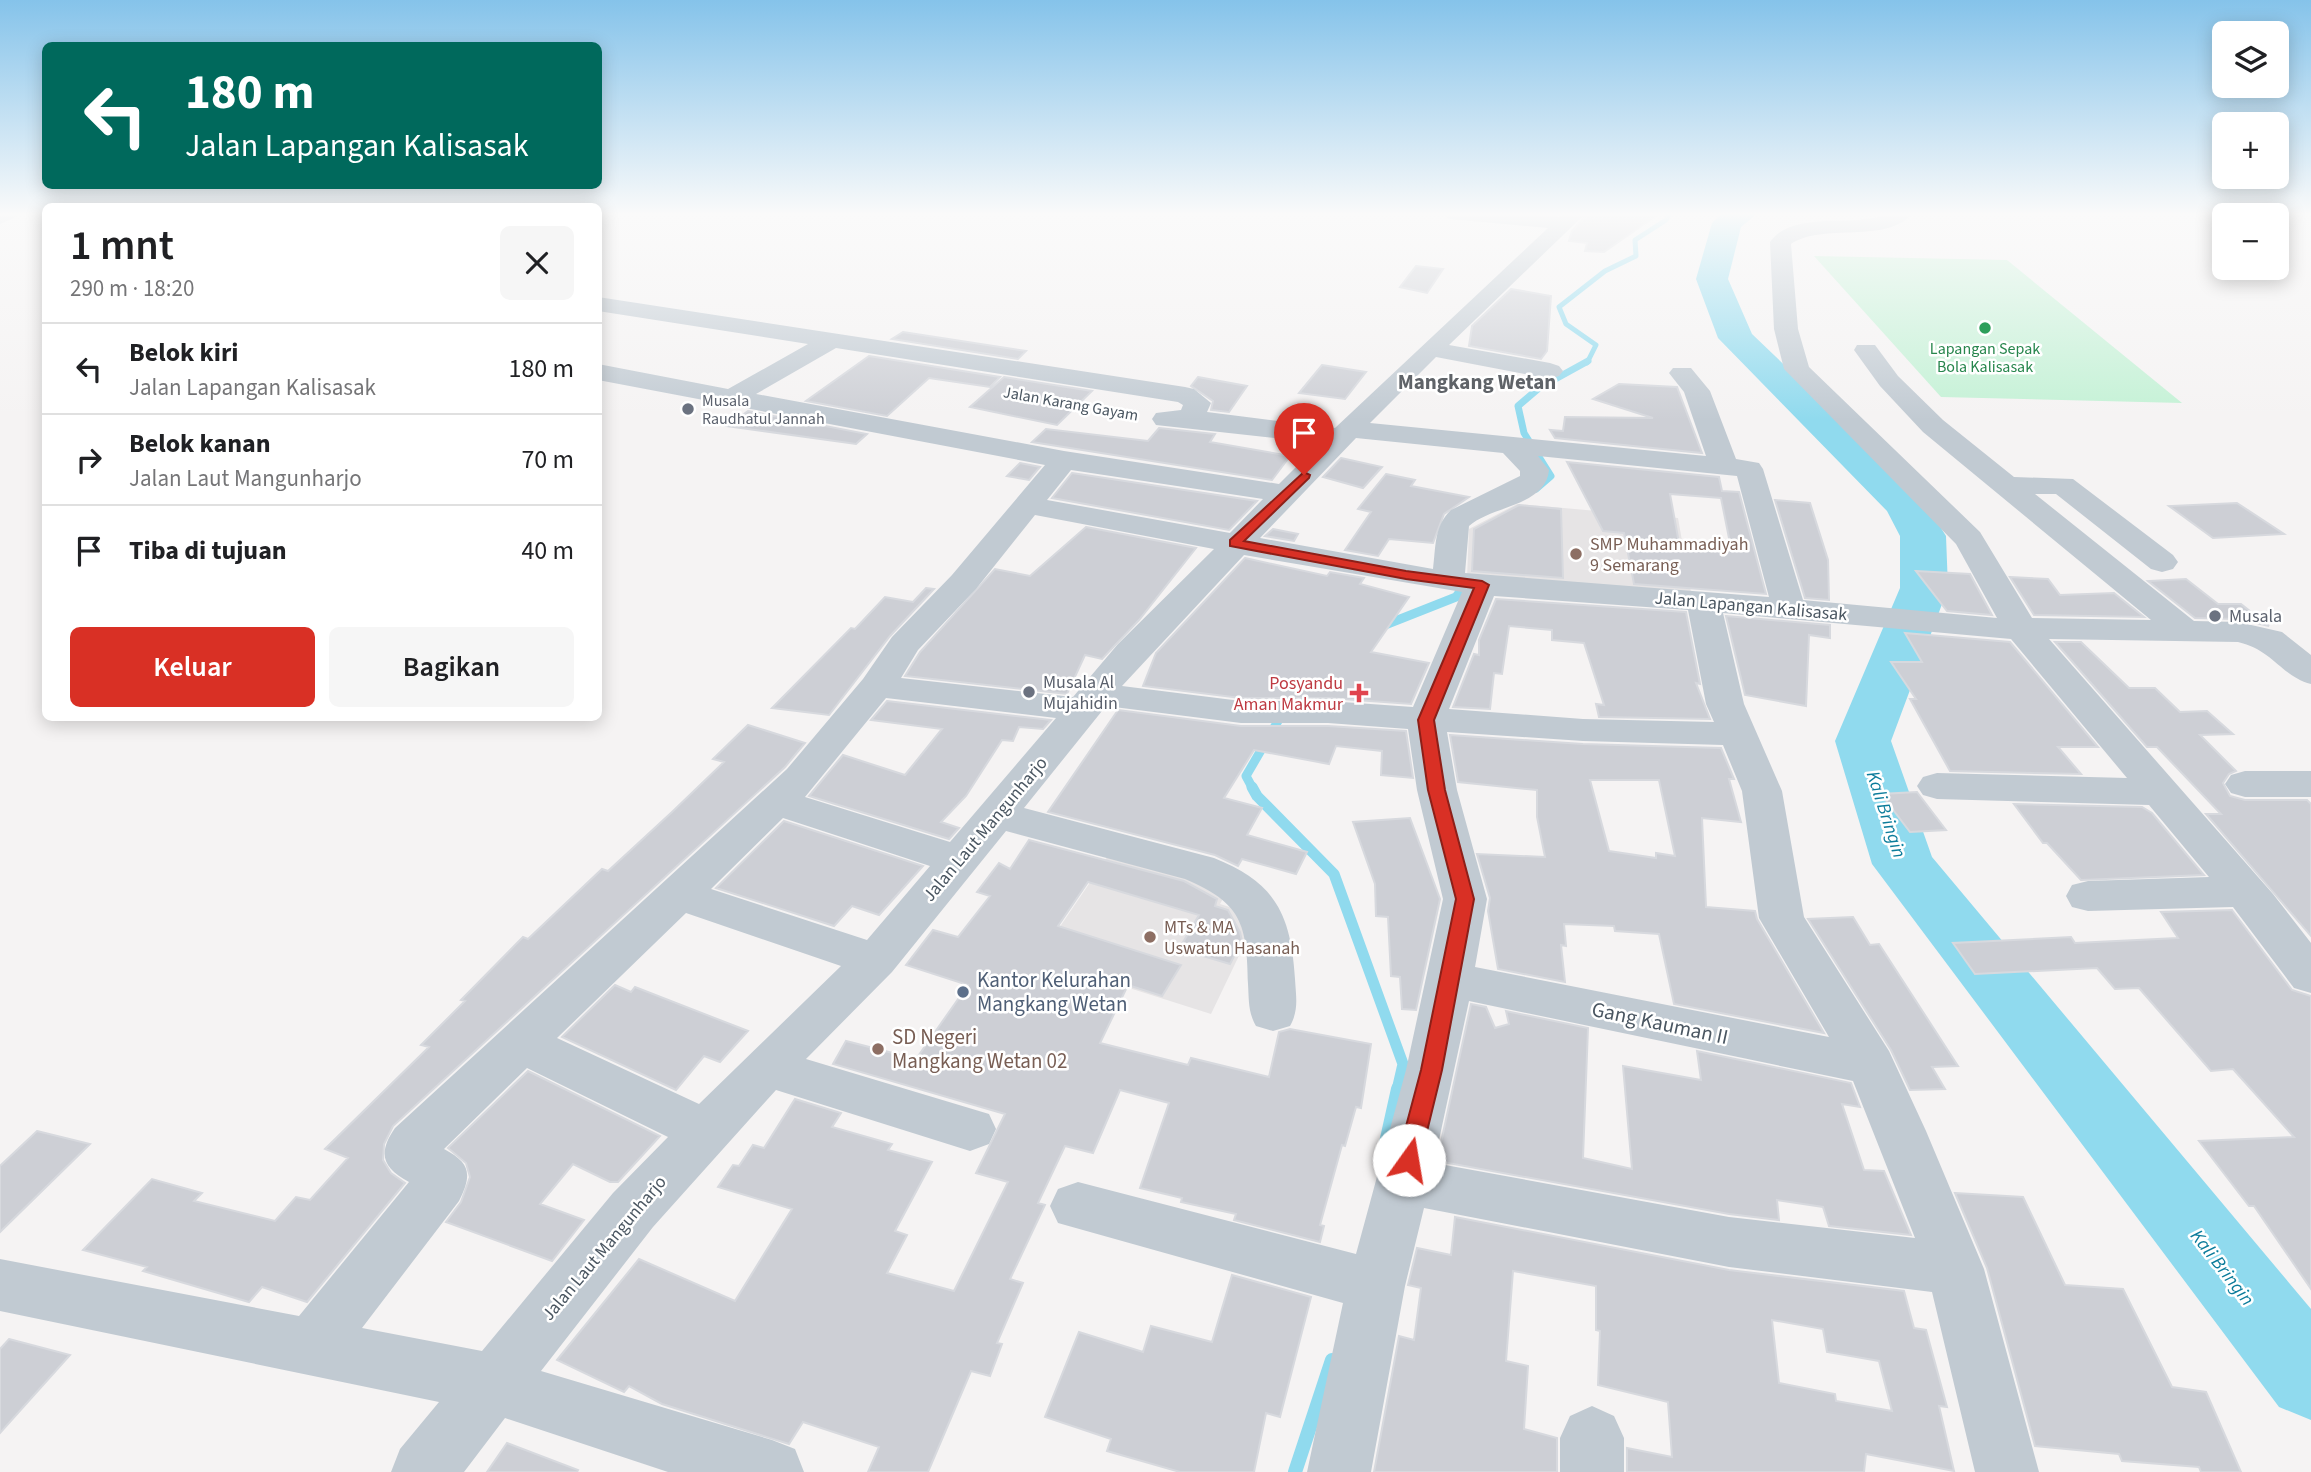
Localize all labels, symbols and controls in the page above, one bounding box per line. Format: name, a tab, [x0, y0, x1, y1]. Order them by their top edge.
map controls	[2212, 21, 2289, 280]
button: layers	[2212, 21, 2289, 98]
text: 180 m	[185, 58, 314, 128]
icon: left	[70, 70, 161, 161]
button: +	[2212, 112, 2289, 189]
text: Jalan Lapangan Kalisasak	[185, 123, 529, 169]
button: −	[2212, 203, 2289, 280]
text: 1 mnt	[70, 216, 174, 276]
button: close	[500, 226, 574, 300]
text: 290 m · 18:20	[70, 272, 194, 305]
marker: Lapangan Sepak Bola Kalisasak	[1977, 320, 1993, 336]
text: Belok kiri	[129, 334, 238, 371]
place label: Lapangan Sepak Bola Kalisasak	[1930, 338, 2040, 378]
icon: left	[70, 350, 108, 388]
text: 180 m	[508, 350, 574, 387]
district label: Mangkang Wetan	[1398, 367, 1556, 397]
text: Jalan Lapangan Kalisasak	[129, 371, 376, 404]
street label: Jalan Karang Gayam	[1002, 381, 1140, 427]
place label: Musala Raudhatul Jannah	[702, 390, 825, 430]
marker: Musala Raudhatul Jannah	[680, 401, 696, 417]
pin	[1274, 403, 1334, 475]
icon: arrive	[1285, 414, 1323, 452]
text: Belok kanan	[129, 425, 271, 462]
icon: right	[70, 441, 108, 479]
text: 70 m	[521, 441, 574, 478]
text: Jalan Laut Mangunharjo	[129, 462, 362, 495]
icon: arrive	[70, 532, 108, 570]
text: Tiba di tujuan	[129, 532, 287, 569]
text: 40 m	[521, 532, 574, 569]
place label: SMP Muhammadiyah 9 Semarang	[1590, 532, 1748, 578]
marker: SMP Muhammadiyah 9 Semarang	[1568, 546, 1584, 562]
street label: Jalan Lapangan Kalisasak	[1654, 586, 1848, 627]
place label: Musala	[2229, 604, 2282, 629]
marker: Musala	[2207, 608, 2223, 624]
button: Keluar	[70, 627, 315, 707]
button: Bagikan	[329, 627, 574, 707]
place label: Musala Al Mujahidin	[1043, 670, 1118, 716]
place label: Posyandu Aman Makmur	[1234, 671, 1344, 717]
marker: Posyandu Aman Makmur	[1349, 683, 1369, 703]
marker: Musala Al Mujahidin	[1021, 684, 1037, 700]
street label: Jalan Laut Mangunharjo	[917, 752, 1053, 907]
water label: Kali Bringin	[1859, 768, 1912, 861]
place label: MTs & MA Uswatun Hasanah	[1164, 915, 1300, 961]
marker: MTs & MA Uswatun Hasanah	[1142, 929, 1158, 945]
place label: Kantor Kelurahan Mangkang Wetan	[977, 965, 1131, 1019]
marker: Kantor Kelurahan Mangkang Wetan	[955, 984, 971, 1000]
street label: Gang Kauman II	[1589, 994, 1731, 1052]
place label: SD Negeri Mangkang Wetan 02	[892, 1022, 1067, 1076]
marker: SD Negeri Mangkang Wetan 02	[870, 1041, 886, 1057]
position arrow	[1372, 1123, 1446, 1197]
street label: Jalan Laut Mangunharjo	[536, 1171, 672, 1326]
water label: Kali Bringin	[2183, 1224, 2260, 1312]

